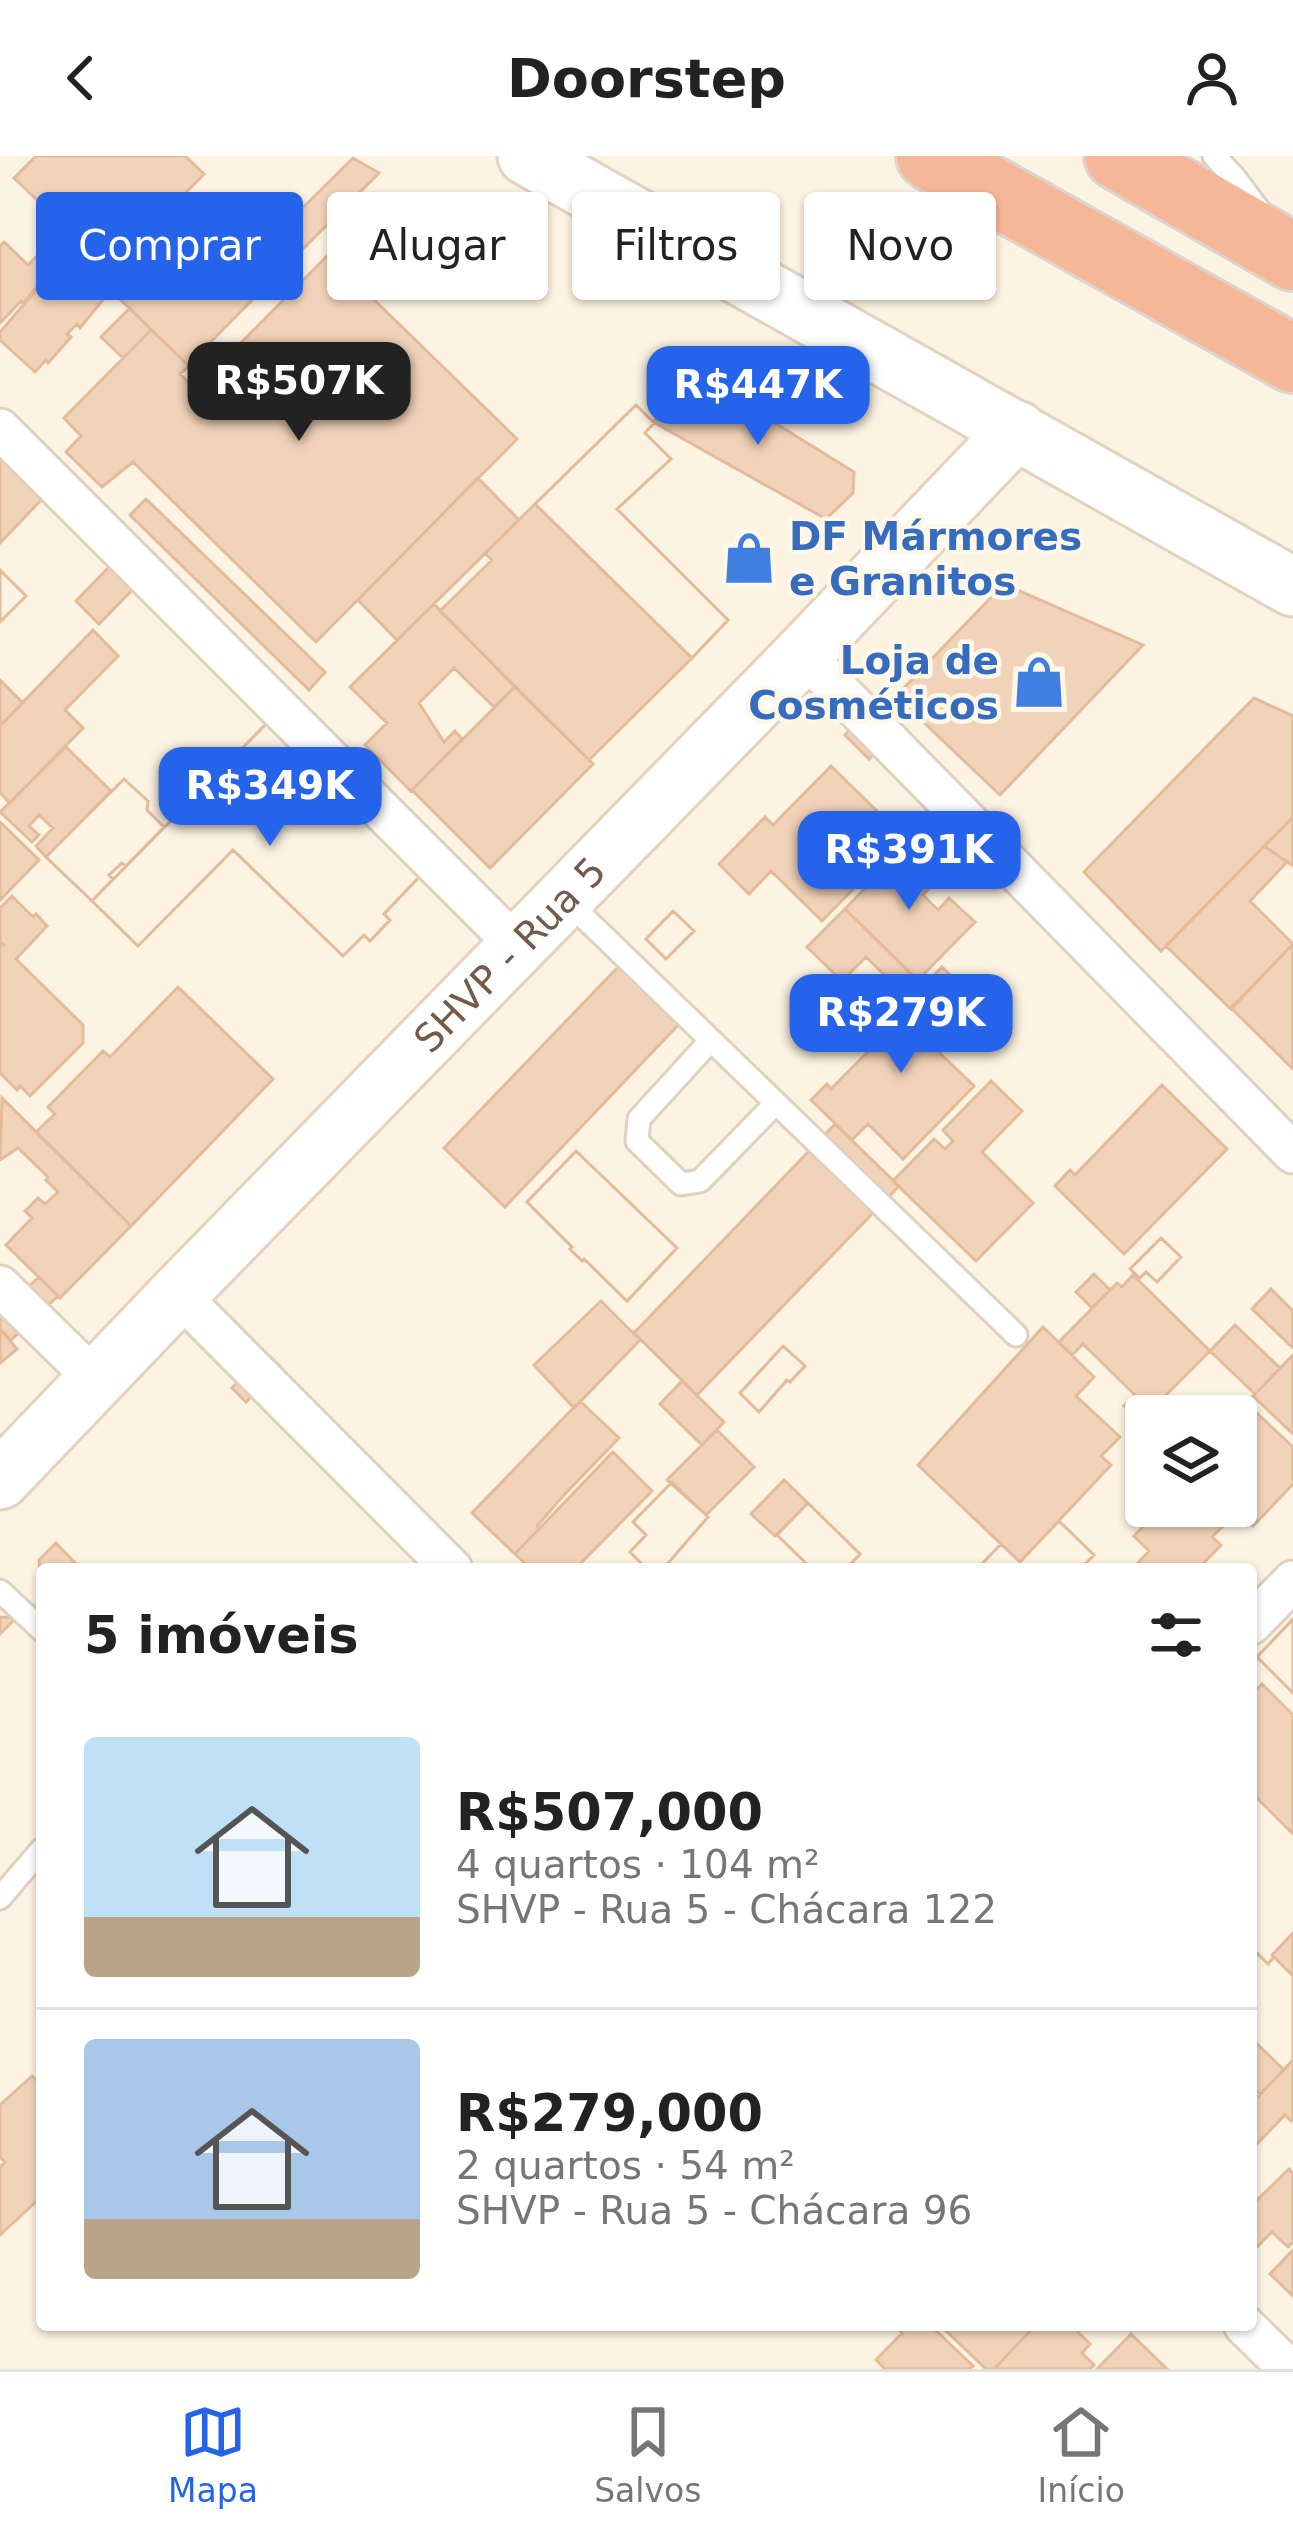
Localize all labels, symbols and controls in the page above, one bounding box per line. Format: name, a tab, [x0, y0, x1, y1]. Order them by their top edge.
icon: back	[48, 45, 114, 111]
icon: person	[1179, 45, 1245, 111]
text: Doorstep	[507, 47, 786, 110]
chip: Comprar	[36, 192, 303, 300]
chip: Alugar	[327, 192, 548, 300]
chip: Filtros	[572, 192, 780, 300]
chip: Novo	[804, 192, 996, 300]
pin: R$507K	[201, 342, 397, 444]
pin: R$447K	[660, 346, 856, 448]
text: R$507K	[215, 358, 383, 403]
text: R$447K	[674, 362, 842, 407]
place label: DF Mármores e Granitos	[789, 514, 1082, 604]
shop icon: DF Mármores e Granitos	[720, 529, 778, 587]
place label: Loja de Cosméticos	[748, 638, 999, 728]
shop icon: Loja de Cosméticos	[1010, 653, 1068, 711]
pin: R$349K	[172, 747, 368, 849]
text: R$349K	[186, 763, 354, 808]
pin: R$391K	[811, 811, 1007, 913]
text: R$391K	[825, 827, 993, 872]
street label: SHVP - Rua 5	[405, 848, 615, 1061]
pin: R$279K	[803, 974, 999, 1076]
text: R$279K	[817, 990, 985, 1035]
map controls	[1125, 1395, 1257, 1527]
button: layers	[1125, 1395, 1257, 1527]
icon: filters	[1143, 1602, 1209, 1668]
text: 5 imóveis	[84, 1606, 359, 1665]
text: R$507,000	[456, 1783, 763, 1842]
icon: home	[180, 1785, 324, 1929]
text: 4 quartos · 104 m²	[456, 1842, 820, 1887]
text: SHVP - Rua 5 - Chácara 122	[456, 1887, 997, 1932]
text: R$279,000	[456, 2084, 763, 2143]
icon: home	[180, 2087, 324, 2231]
text: 2 quartos · 54 m²	[456, 2143, 795, 2188]
text: SHVP - Rua 5 - Chácara 96	[456, 2188, 972, 2233]
tab: Mapa	[168, 2399, 258, 2510]
tab: Salvos	[594, 2399, 701, 2510]
tab: Início	[1038, 2399, 1125, 2510]

